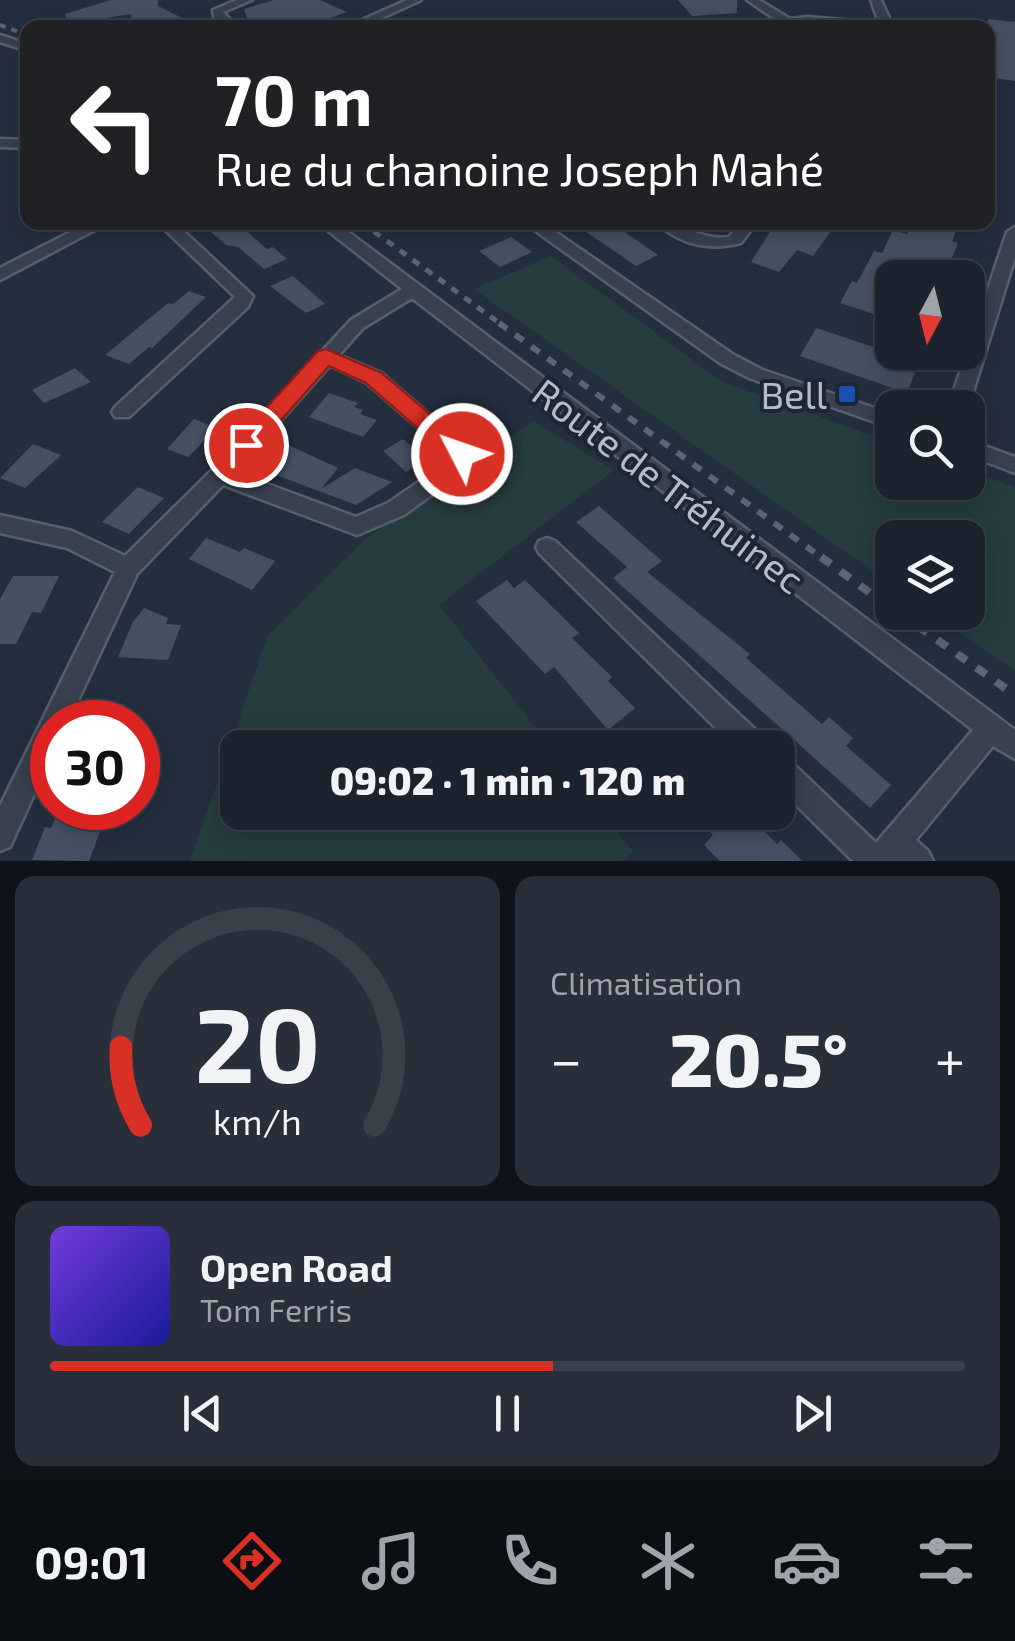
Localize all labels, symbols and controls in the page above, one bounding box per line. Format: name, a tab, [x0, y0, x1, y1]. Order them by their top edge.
text: 70 m	[215, 56, 373, 140]
icon: left	[50, 60, 180, 190]
text: Rue du chanoine Joseph Mahé	[215, 141, 824, 195]
north arrow	[875, 260, 985, 370]
map controls	[875, 260, 985, 630]
street label: Route de Tréhuinec	[524, 368, 814, 602]
place label: Bell	[760, 371, 827, 417]
marker: Bell	[836, 383, 858, 405]
button: search	[875, 390, 985, 500]
position arrow	[410, 402, 514, 506]
pin	[204, 403, 289, 488]
icon: arrive	[219, 418, 274, 473]
button: layers	[875, 520, 985, 630]
speed limit sign: 30	[30, 700, 160, 830]
text: 09:02 · 1 min · 120 m	[330, 757, 685, 803]
text: Climatisation	[550, 963, 742, 1001]
text: 20	[194, 979, 321, 1104]
text: 20.5°	[669, 1012, 848, 1102]
text: −	[550, 1025, 582, 1091]
text: +	[935, 1025, 965, 1091]
text: km/h	[213, 1099, 302, 1142]
text: Open Road	[200, 1244, 393, 1290]
text: Tom Ferris	[200, 1290, 352, 1328]
icon: previous	[175, 1386, 230, 1441]
icon: pause	[480, 1386, 535, 1441]
icon: next	[785, 1386, 840, 1441]
icon: directions	[217, 1526, 287, 1596]
icon: music	[356, 1526, 426, 1596]
icon: phone	[495, 1526, 565, 1596]
icon: climate	[633, 1526, 703, 1596]
icon: car	[772, 1526, 842, 1596]
icon: filters	[911, 1526, 981, 1596]
text: 09:01	[34, 1534, 149, 1588]

